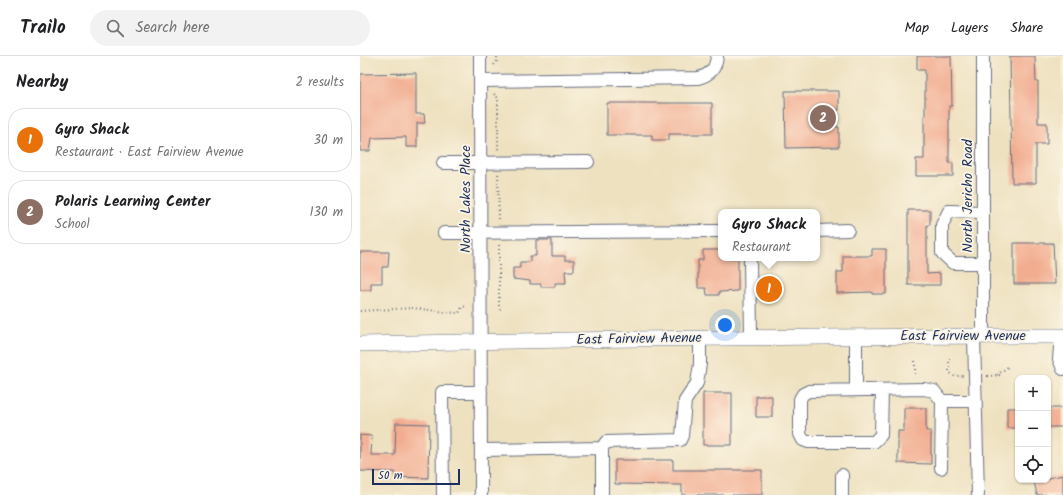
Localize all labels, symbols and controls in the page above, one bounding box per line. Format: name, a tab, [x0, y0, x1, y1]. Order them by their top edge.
search box	[90, 10, 370, 46]
text: Trailo	[20, 13, 66, 43]
text: Search here	[136, 16, 210, 40]
icon: search	[104, 17, 126, 39]
text: Map	[905, 17, 929, 39]
text: Layers	[951, 17, 989, 39]
text: Share	[1011, 17, 1043, 39]
text: Nearby	[16, 69, 68, 96]
text: 2 results	[296, 72, 344, 93]
pin: 2	[810, 103, 836, 133]
text: Gyro Shack	[55, 118, 129, 142]
text: 1	[28, 130, 32, 151]
text: 30 m	[314, 130, 343, 151]
street label: North Jericho Road	[957, 138, 979, 253]
text: Restaurant · East Fairview Avenue	[55, 142, 244, 163]
street label: North Lakes Place	[455, 144, 477, 253]
text: Polaris Learning Center	[55, 190, 210, 214]
text: 2	[26, 202, 34, 223]
text: 130 m	[309, 202, 343, 223]
popup	[718, 209, 820, 261]
text: Gyro Shack	[732, 213, 806, 237]
text: School	[55, 214, 90, 235]
text: Restaurant	[732, 237, 791, 258]
pin: 1	[756, 274, 782, 304]
your location	[715, 315, 735, 335]
street label: East Fairview Avenue	[900, 325, 1026, 347]
street label: East Fairview Avenue	[576, 327, 703, 351]
map controls	[1015, 375, 1051, 483]
button: +	[1015, 375, 1051, 411]
button: −	[1015, 411, 1051, 447]
button: locate	[1015, 447, 1051, 483]
scale bar	[372, 467, 460, 486]
text: 50 m	[378, 467, 403, 485]

